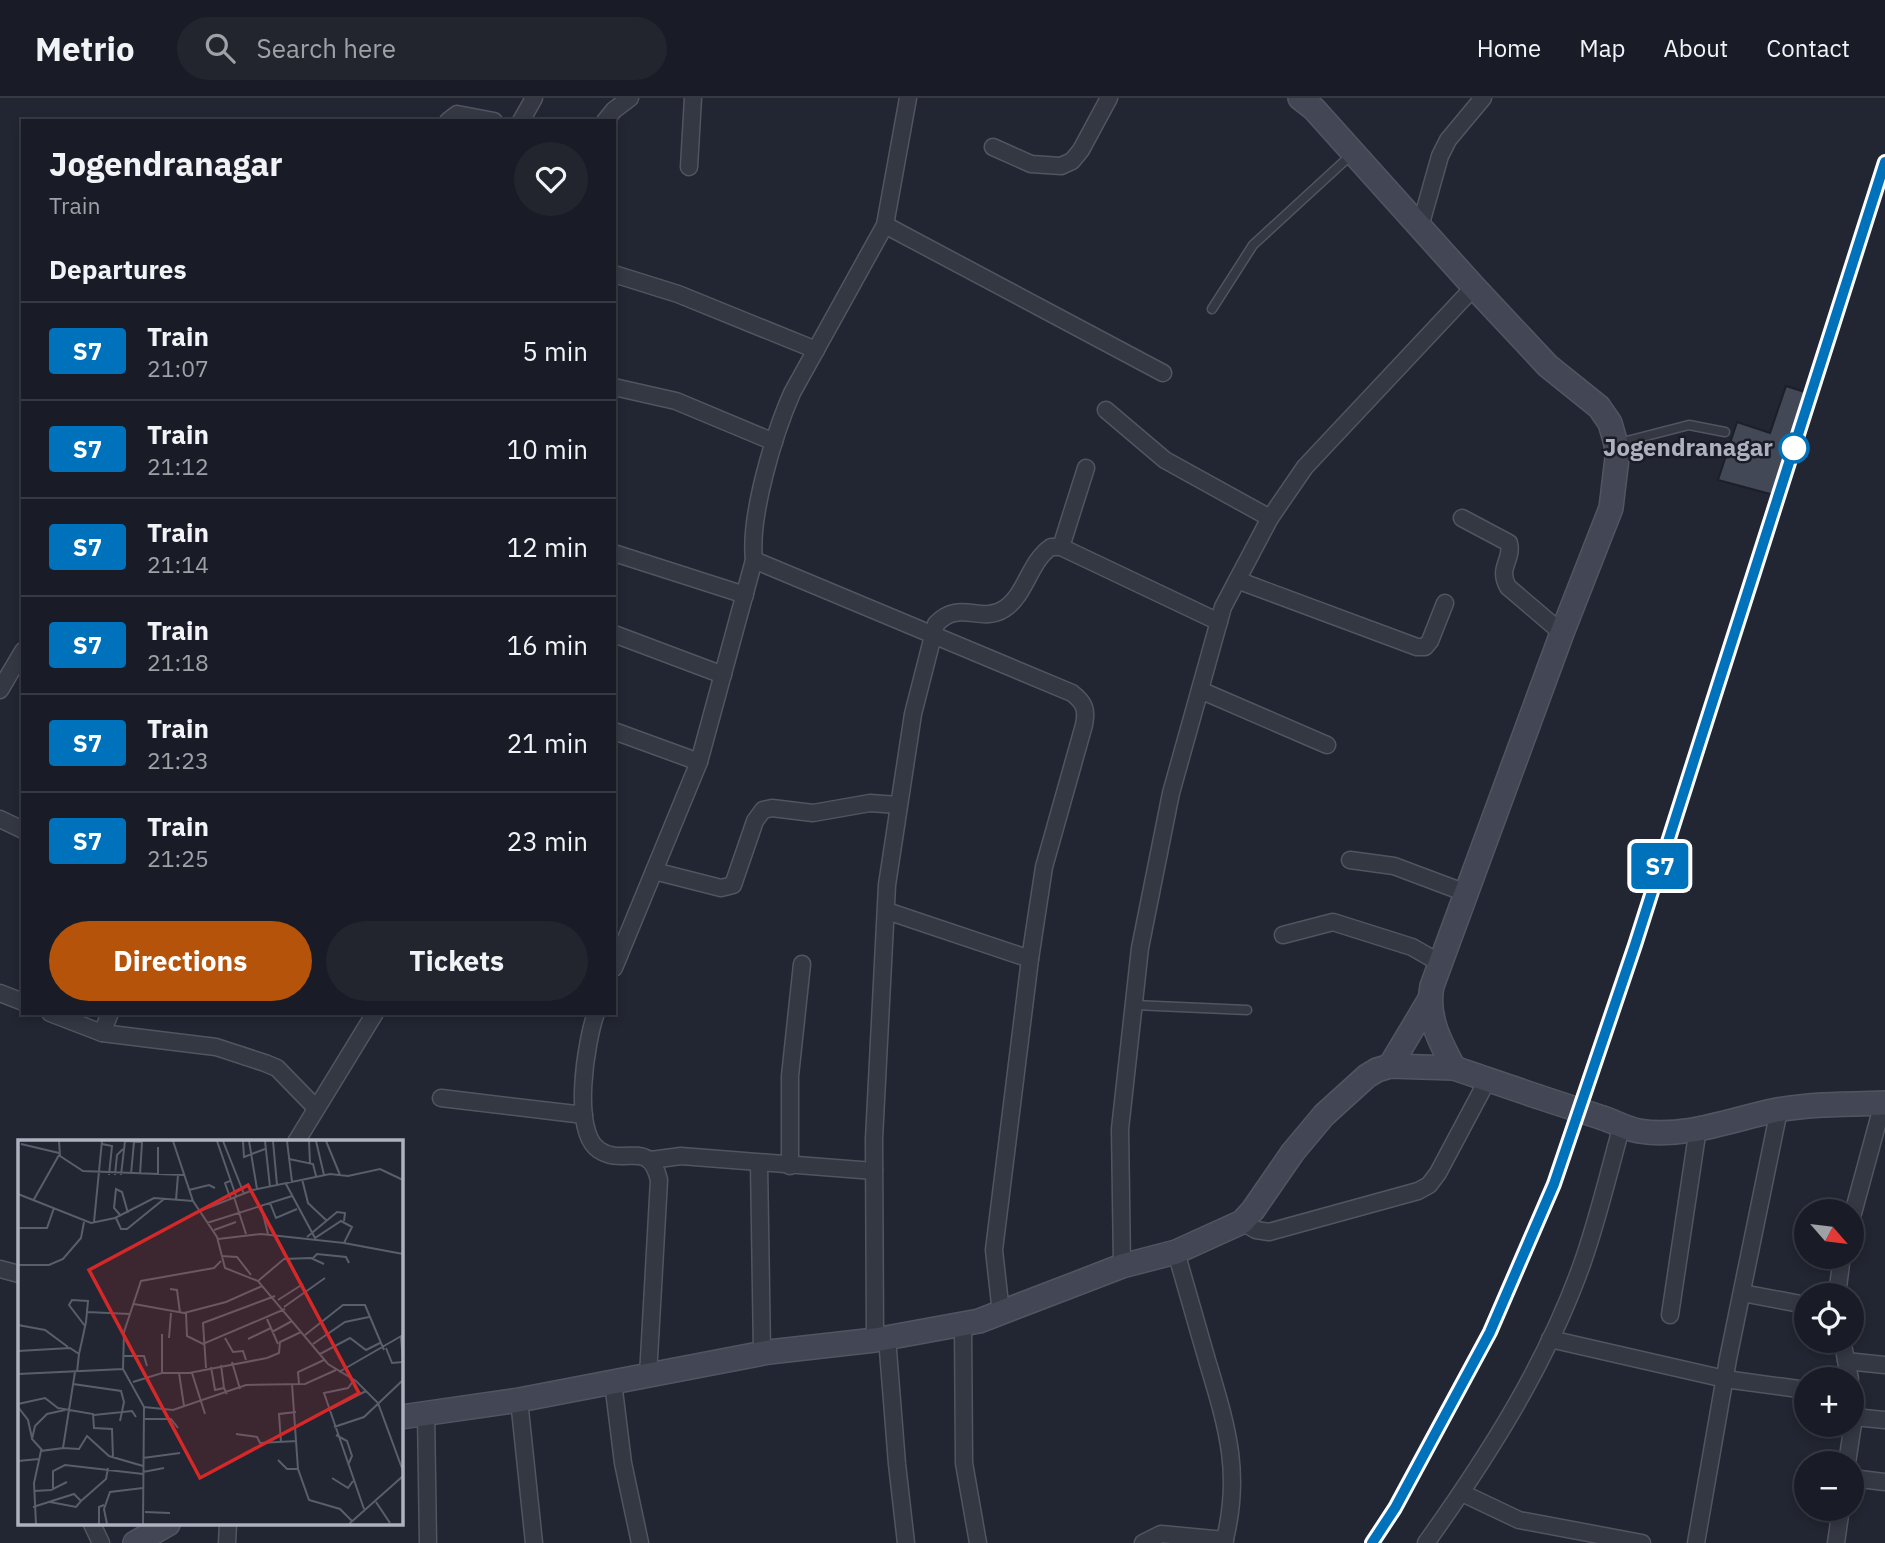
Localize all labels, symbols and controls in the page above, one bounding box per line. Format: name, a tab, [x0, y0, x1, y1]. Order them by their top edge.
search box	[177, 17, 667, 80]
text: Metrio	[35, 27, 135, 70]
icon: search	[201, 29, 239, 67]
text: Search here	[257, 31, 396, 65]
text: Home	[1477, 32, 1541, 64]
text: Map	[1579, 32, 1625, 64]
text: About	[1663, 32, 1728, 64]
text: Contact	[1766, 32, 1850, 64]
text: Jogendranagar	[49, 142, 283, 185]
button: heart	[514, 142, 588, 216]
text: Train	[49, 190, 101, 220]
text: Departures	[49, 252, 187, 286]
text: Train	[147, 319, 209, 353]
text: 5 min	[522, 334, 588, 368]
text: S7	[73, 335, 102, 367]
text: 21:07	[147, 353, 209, 383]
text: Train	[147, 417, 209, 451]
place label: Jogendranagar	[1603, 431, 1773, 463]
text: 10 min	[507, 432, 588, 466]
text: S7	[73, 433, 102, 465]
marker: Jogendranagar	[1779, 433, 1809, 463]
text: 21:12	[147, 451, 209, 481]
text: Train	[147, 515, 209, 549]
text: 12 min	[507, 530, 588, 564]
text: S7	[73, 531, 102, 563]
text: 21:14	[147, 549, 209, 579]
text: Train	[147, 613, 209, 647]
text: 16 min	[507, 628, 588, 662]
text: S7	[73, 629, 102, 661]
text: 21:18	[147, 647, 209, 677]
text: Train	[147, 711, 209, 745]
text: 21 min	[507, 726, 588, 760]
text: S7	[73, 727, 102, 759]
text: 21:23	[147, 745, 209, 775]
text: Train	[147, 809, 209, 843]
text: 23 min	[507, 824, 588, 858]
text: S7	[73, 825, 102, 857]
text: 21:25	[147, 843, 209, 873]
line badge: S7	[1628, 843, 1692, 889]
text: S7	[1645, 850, 1675, 882]
button: Directions	[49, 921, 312, 1001]
button: Tickets	[326, 921, 588, 1001]
inset map	[18, 1140, 402, 1526]
north arrow	[1794, 1199, 1864, 1269]
map controls	[1794, 1199, 1864, 1521]
button: locate	[1794, 1283, 1864, 1353]
button: +	[1794, 1367, 1864, 1437]
button: −	[1794, 1451, 1864, 1521]

